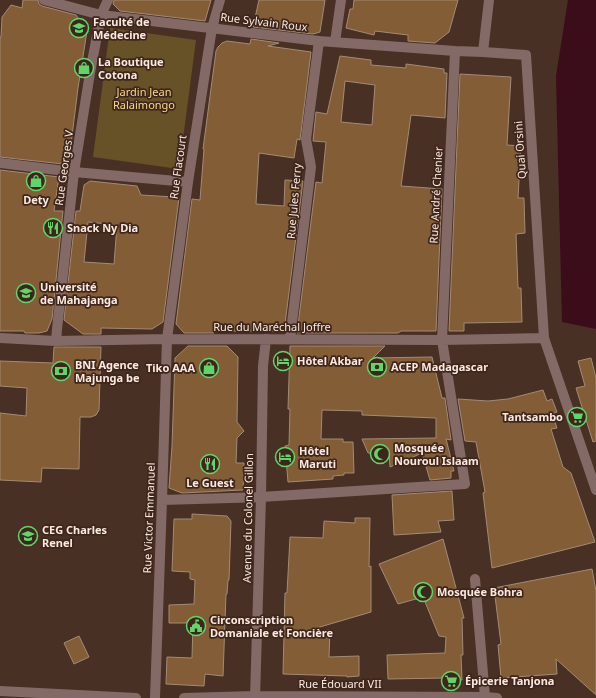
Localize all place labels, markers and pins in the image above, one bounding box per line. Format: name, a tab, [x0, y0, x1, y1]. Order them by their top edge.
place label: Faculté de Médecine	[93, 14, 150, 42]
school or university icon: Faculté de Médecine	[68, 17, 90, 39]
place label: La Boutique Cotona	[98, 54, 164, 82]
shop icon: La Boutique Cotona	[73, 57, 95, 79]
shop icon: Dety	[25, 170, 47, 192]
place label: Dety	[23, 192, 50, 207]
restaurant icon: Snack Ny Dia	[42, 217, 64, 239]
place label: Snack Ny Dia	[67, 220, 138, 235]
place label: Université de Mahajanga	[40, 279, 118, 307]
school or university icon: Université de Mahajanga	[15, 282, 37, 304]
hotel icon: Hôtel Akbar	[272, 350, 294, 372]
place label: Hôtel Akbar	[297, 353, 363, 368]
bank icon: ACEP Madagascar	[366, 356, 388, 378]
place label: BNI Agence Majunga be	[75, 357, 140, 385]
shop icon: Tiko AAA	[198, 357, 220, 379]
place label: ACEP Madagascar	[391, 359, 488, 374]
bank icon: BNI Agence Majunga be	[50, 360, 72, 382]
place label: Tiko AAA	[146, 360, 195, 375]
supermarket icon: Tantsambo	[566, 406, 588, 428]
place label: Tantsambo	[502, 409, 563, 424]
place label: Mosquée Nouroul Islaam	[394, 440, 479, 468]
place label: Hôtel Maruti	[299, 443, 336, 471]
mosque icon: Mosquée Nouroul Islaam	[369, 443, 391, 465]
hotel icon: Hôtel Maruti	[274, 446, 296, 468]
restaurant icon: Le Guest	[199, 453, 221, 475]
place label: Le Guest	[186, 475, 234, 490]
place label: CEG Charles Renel	[42, 522, 108, 550]
school or university icon: CEG Charles Renel	[17, 525, 39, 547]
mosque icon: Mosquée Bohra	[412, 581, 434, 603]
place label: Mosquée Bohra	[437, 584, 523, 599]
place label: Circonscription Domaniale et Foncière	[210, 612, 333, 640]
public building icon: Circonscription Domaniale et Foncière	[185, 615, 207, 637]
supermarket icon: Épicerie Tanjona	[440, 670, 462, 692]
place label: Épicerie Tanjona	[465, 673, 554, 688]

